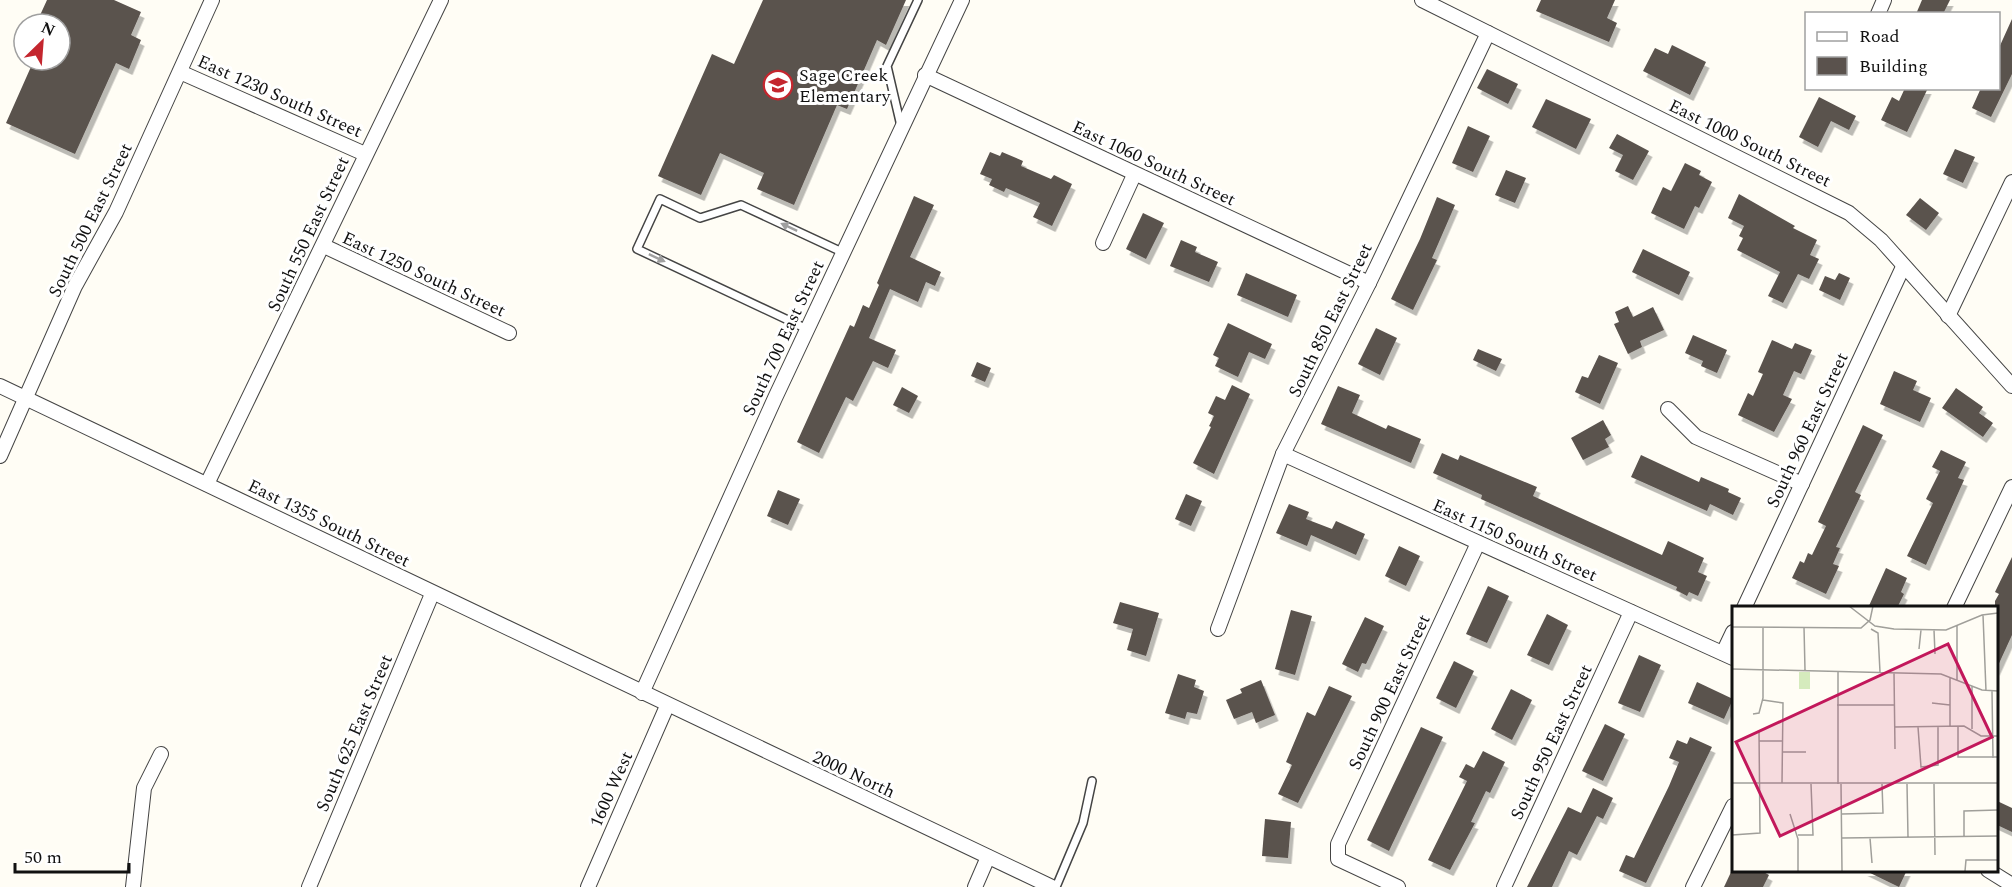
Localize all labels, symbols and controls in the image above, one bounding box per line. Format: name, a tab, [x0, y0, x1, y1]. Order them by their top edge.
north arrow	[12, 12, 72, 72]
legend	[1805, 12, 2000, 90]
text: N	[37, 16, 59, 43]
text: Road	[1859, 23, 1900, 50]
street label: East 1230 South Street	[193, 48, 367, 145]
text: Building	[1859, 53, 1928, 80]
place label: Sage Creek Elementary	[799, 62, 892, 110]
school or university icon: Sage Creek Elementary	[762, 69, 794, 101]
street label: East 1000 South Street	[1664, 92, 1836, 195]
street label: East 1060 South Street	[1067, 114, 1240, 213]
street label: South 500 East Street	[41, 138, 140, 302]
street label: South 550 East Street	[261, 152, 356, 316]
one-way arrow	[781, 223, 798, 232]
street label: East 1250 South Street	[337, 225, 510, 324]
street label: South 850 East Street	[1281, 238, 1380, 402]
one-way arrow	[648, 254, 665, 263]
street label: South 700 East Street	[736, 256, 831, 420]
street label: South 960 East Street	[1760, 348, 1855, 512]
street label: East 1355 South Street	[243, 472, 415, 575]
street label: East 1150 South Street	[1428, 492, 1602, 589]
inset map	[1732, 606, 1997, 872]
street label: South 900 East Street	[1342, 610, 1437, 774]
street label: South 625 East Street	[309, 650, 400, 816]
street label: South 950 East Street	[1504, 660, 1599, 824]
street label: 2000 North	[808, 743, 900, 805]
street label: 1600 West	[583, 747, 640, 831]
scale bar	[15, 836, 129, 874]
text: 50 m	[24, 844, 62, 871]

